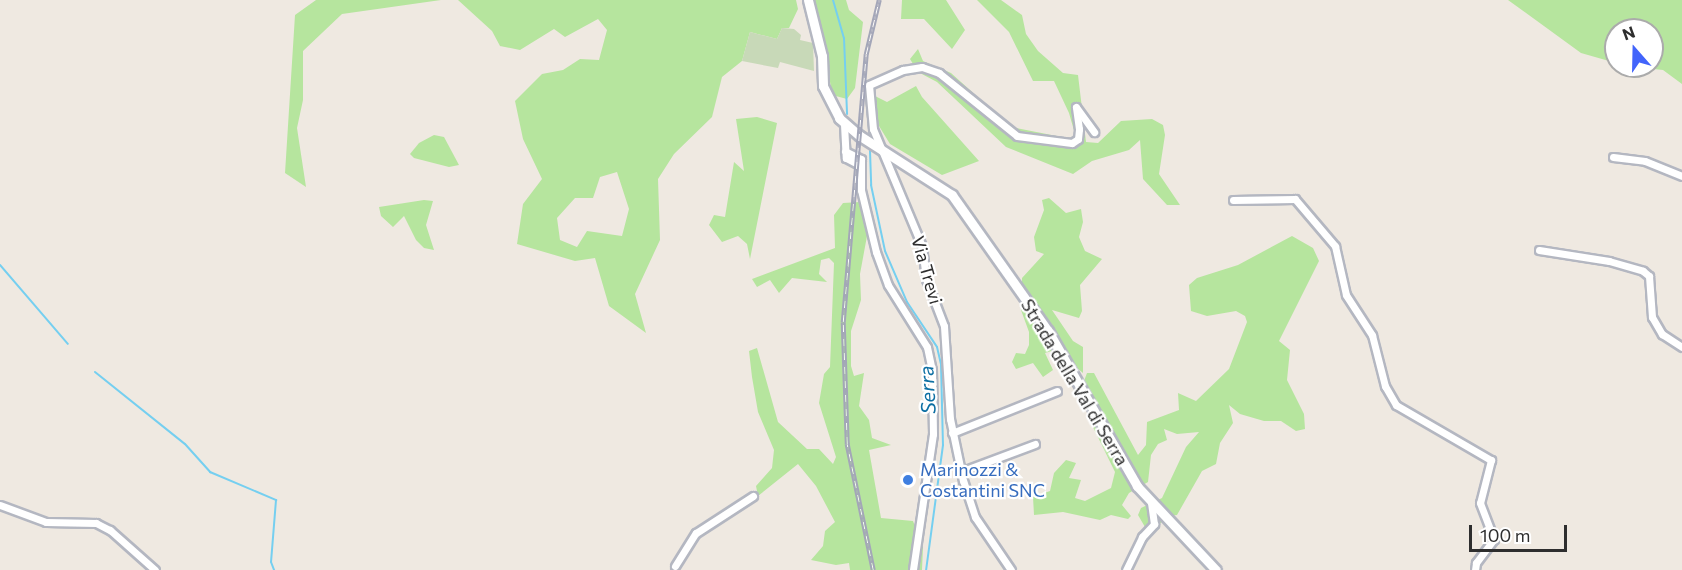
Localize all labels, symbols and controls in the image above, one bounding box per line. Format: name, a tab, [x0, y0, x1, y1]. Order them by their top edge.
north arrow	[1604, 18, 1664, 78]
text: N	[1619, 22, 1637, 43]
street label: Via Trevi	[907, 233, 947, 307]
street label: Strada della Val di Serra	[1017, 295, 1133, 469]
water label: Serra	[914, 365, 940, 415]
place label: Marinozzi & Costantini SNC	[920, 459, 1045, 502]
marker: Marinozzi & Costantini SNC	[901, 473, 915, 487]
scale bar	[1472, 513, 1570, 551]
text: 100 m	[1480, 524, 1530, 546]

